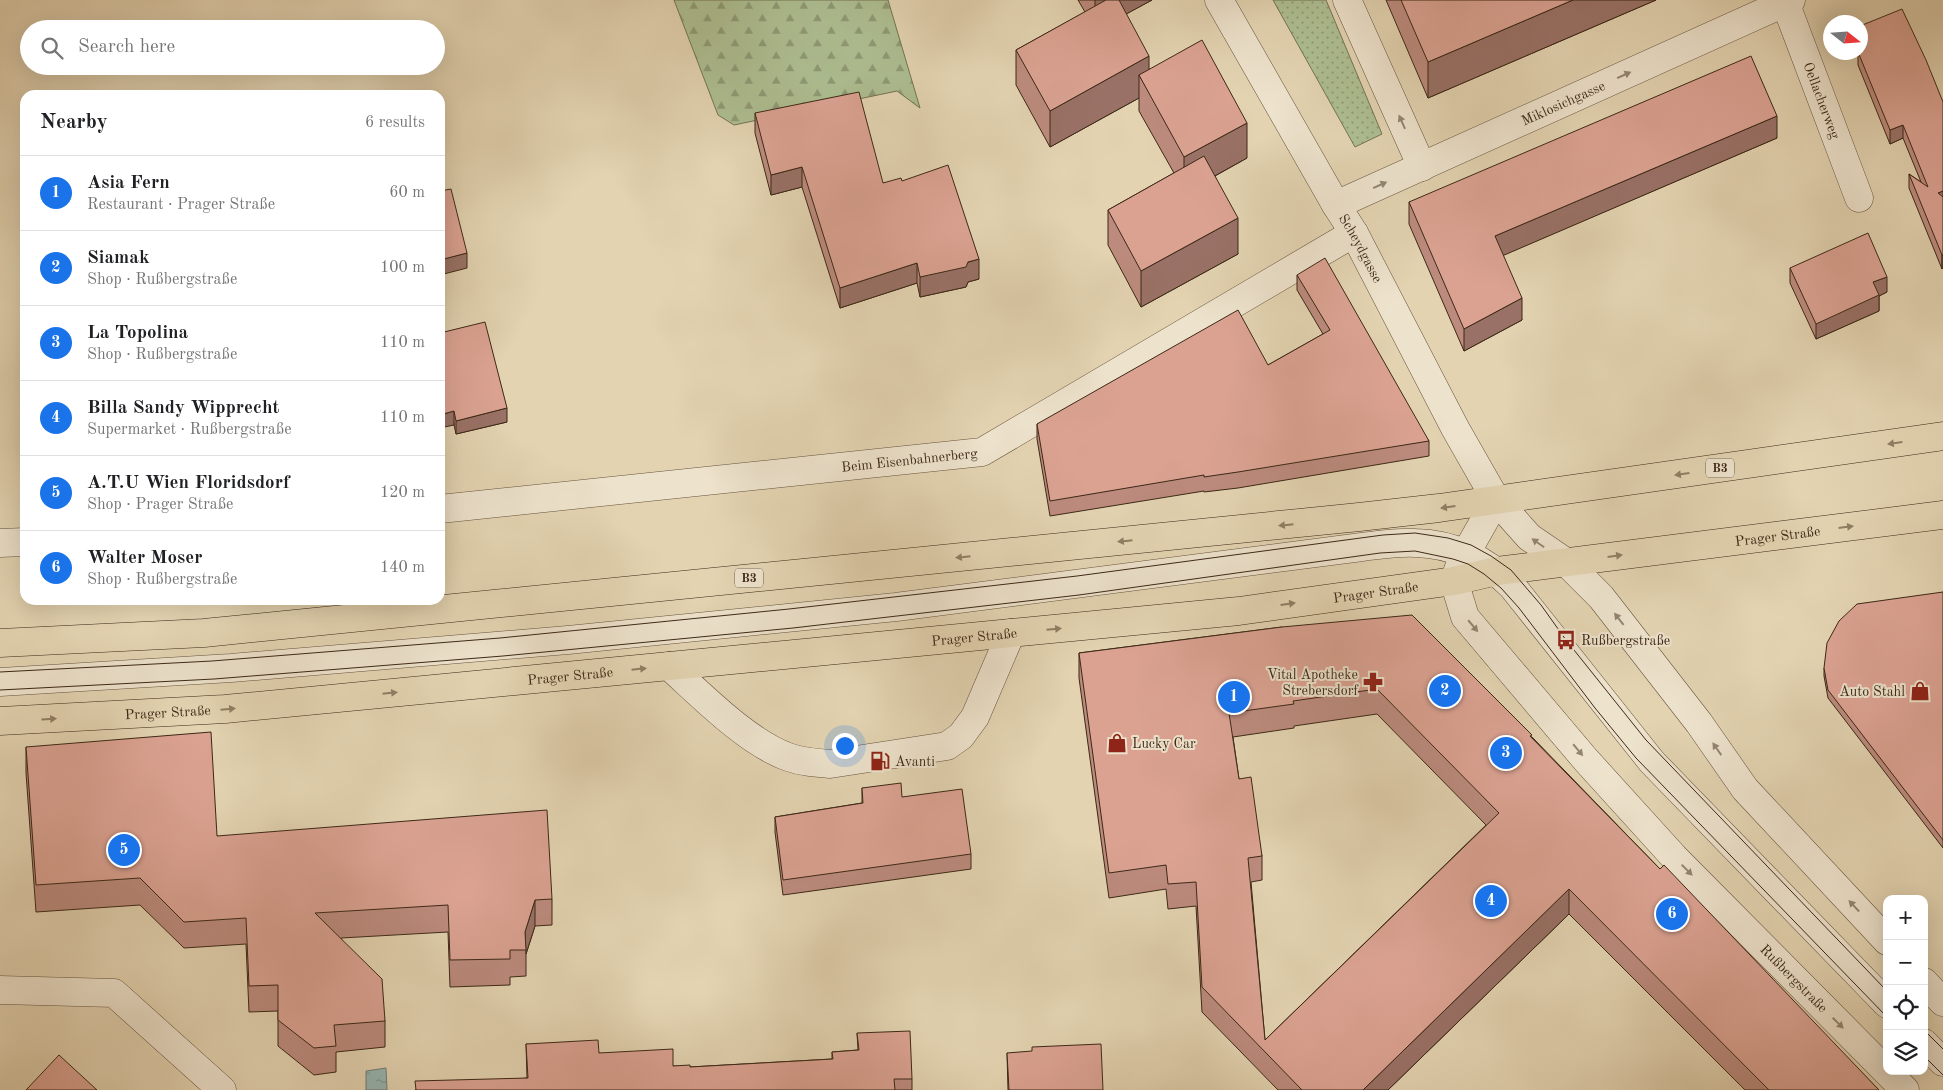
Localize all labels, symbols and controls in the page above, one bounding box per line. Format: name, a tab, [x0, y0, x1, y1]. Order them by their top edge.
north arrow	[1823, 15, 1868, 60]
search box	[20, 20, 445, 75]
icon: search	[38, 34, 66, 62]
text: Search here	[78, 38, 175, 57]
street label: Oellacherweg	[1800, 60, 1842, 141]
one-way arrow	[1617, 71, 1631, 79]
street label: Miklosichgasse	[1519, 79, 1607, 129]
text: Nearby	[40, 112, 108, 133]
text: 6 results	[365, 115, 425, 131]
one-way arrow	[1397, 115, 1405, 129]
text: Asia Fern	[87, 174, 170, 193]
one-way arrow	[1373, 180, 1387, 188]
text: 1	[51, 185, 61, 201]
text: 60 m	[389, 185, 425, 201]
text: Restaurant · Prager Straße	[87, 197, 275, 213]
street label: Scheydgasse	[1336, 212, 1384, 285]
text: Siamak	[87, 249, 150, 268]
text: 2	[51, 260, 61, 276]
text: 100 m	[380, 260, 425, 276]
text: Shop · Rußbergstraße	[87, 272, 237, 288]
text: La Topolina	[87, 324, 188, 343]
text: 3	[51, 335, 61, 351]
text: 110 m	[380, 335, 425, 351]
text: Shop · Rußbergstraße	[87, 347, 237, 363]
text: Billa Sandy Wipprecht	[87, 399, 279, 418]
text: 4	[51, 410, 61, 426]
text: 110 m	[380, 410, 425, 426]
text: Supermarket · Rußbergstraße	[87, 422, 292, 438]
one-way arrow	[1886, 439, 1902, 447]
street label: Beim Eisenbahnerberg	[841, 446, 979, 475]
road number: B3	[1706, 458, 1734, 478]
one-way arrow	[1674, 470, 1690, 478]
text: A.T.U Wien Floridsdorf	[87, 474, 290, 493]
text: 5	[51, 485, 61, 501]
text: 120 m	[380, 485, 425, 501]
text: Shop · Prager Straße	[87, 497, 233, 513]
one-way arrow	[1440, 503, 1456, 511]
one-way arrow	[1278, 521, 1294, 529]
one-way arrow	[1838, 523, 1854, 531]
street label: Prager Straße	[1734, 524, 1821, 549]
one-way arrow	[1116, 537, 1132, 545]
one-way arrow	[1531, 538, 1544, 548]
text: Walter Moser	[87, 549, 202, 568]
one-way arrow	[1608, 552, 1624, 560]
one-way arrow	[955, 553, 971, 561]
text: 6	[51, 560, 61, 576]
text: 140 m	[380, 560, 425, 576]
road number: B3	[735, 568, 763, 588]
text: Shop · Rußbergstraße	[87, 572, 237, 588]
street label: Prager Straße	[1332, 580, 1419, 606]
one-way arrow	[1280, 600, 1296, 608]
one-way arrow	[1613, 613, 1624, 626]
one-way arrow	[1467, 619, 1479, 631]
one-way arrow	[1047, 625, 1063, 633]
street label: Prager Straße	[931, 626, 1018, 649]
bus stop icon: Rußbergstraße	[1555, 629, 1577, 651]
place label: Rußbergstraße	[1581, 634, 1670, 648]
one-way arrow	[631, 665, 647, 673]
street label: Prager Straße	[527, 666, 614, 688]
place label: Vital Apotheke Strebersdorf	[1267, 668, 1359, 698]
pharmacy icon: Vital Apotheke Strebersdorf	[1362, 671, 1384, 693]
pin: 2	[1429, 672, 1461, 710]
pin: 1	[1218, 678, 1250, 716]
shop icon: Auto Stahl	[1909, 680, 1931, 702]
place label: Auto Stahl	[1839, 685, 1905, 699]
one-way arrow	[382, 689, 398, 697]
street label: Prager Straße	[125, 704, 211, 722]
one-way arrow	[221, 705, 237, 713]
one-way arrow	[41, 714, 57, 722]
shop icon: Lucky Car	[1106, 732, 1128, 754]
your location	[832, 733, 858, 759]
pin: 3	[1490, 734, 1522, 772]
place label: Lucky Car	[1132, 737, 1196, 751]
one-way arrow	[1712, 742, 1722, 756]
one-way arrow	[1572, 743, 1583, 756]
fuel station icon: Avanti	[869, 750, 891, 772]
place label: Avanti	[895, 755, 935, 769]
pin: 5	[108, 831, 140, 869]
one-way arrow	[1681, 864, 1693, 876]
pin: 4	[1475, 882, 1507, 920]
pin: 6	[1656, 895, 1688, 933]
map controls	[1883, 895, 1928, 1075]
button: +	[1883, 895, 1928, 940]
one-way arrow	[1848, 900, 1860, 912]
button: −	[1883, 940, 1928, 985]
street label: Rußbergstraße	[1757, 942, 1830, 1016]
button: locate	[1883, 985, 1928, 1030]
one-way arrow	[1832, 1016, 1844, 1028]
button: layers	[1883, 1030, 1928, 1075]

